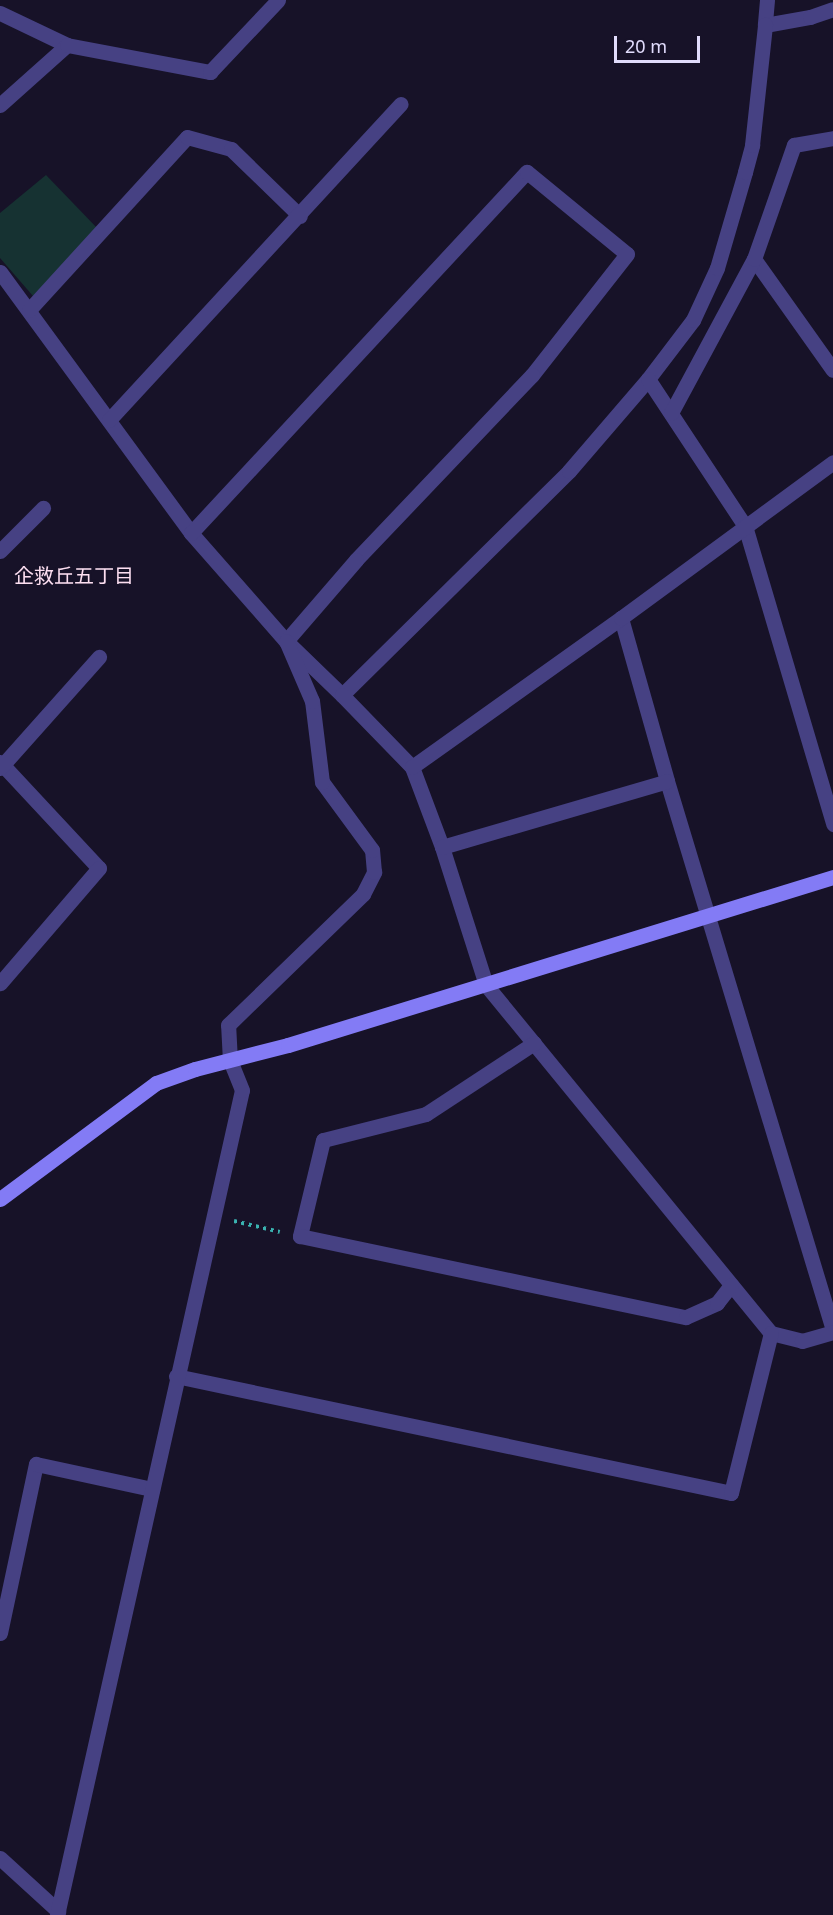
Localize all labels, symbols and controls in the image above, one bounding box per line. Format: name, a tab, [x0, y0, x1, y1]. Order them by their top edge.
scale bar	[617, 24, 702, 62]
text: 20 m	[625, 34, 667, 58]
district label: 企救丘五丁目	[14, 563, 134, 587]

